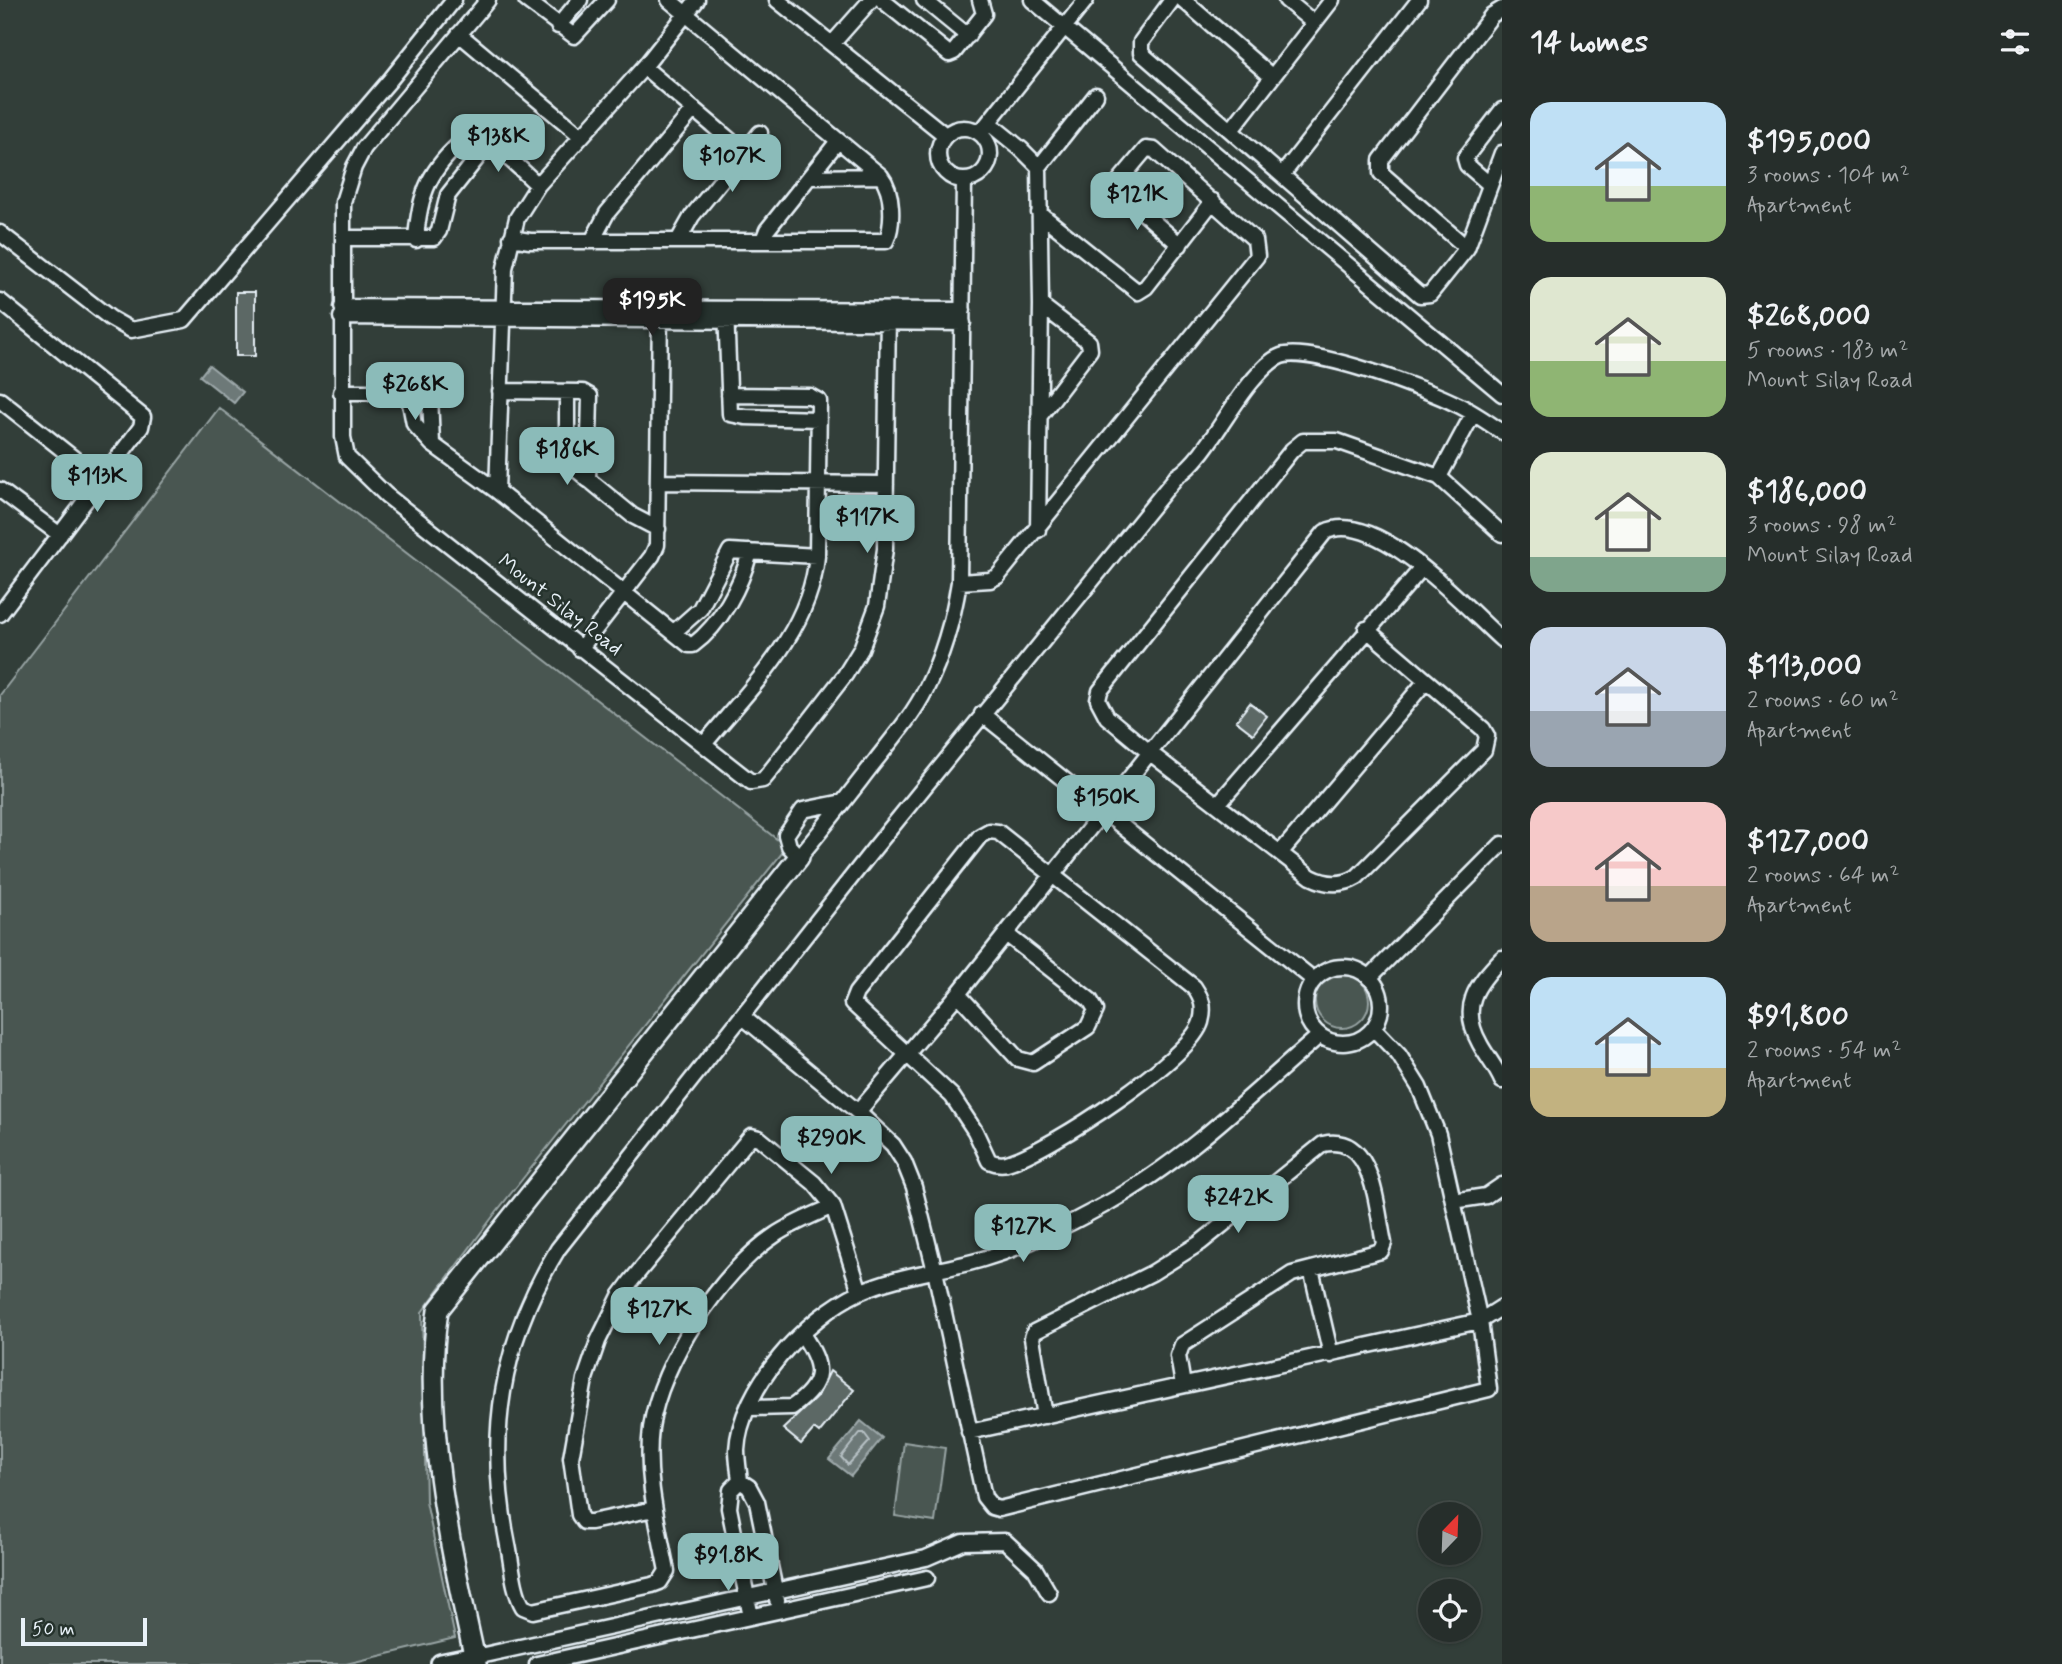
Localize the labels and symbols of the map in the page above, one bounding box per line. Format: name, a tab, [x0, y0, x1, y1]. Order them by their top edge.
pin: $138K	[449, 114, 547, 174]
pin: $107K	[683, 134, 781, 194]
pin: $121K	[1088, 173, 1186, 232]
pin: $195K	[603, 278, 701, 338]
pin: $268K	[366, 362, 464, 422]
pin: $186K	[518, 428, 616, 487]
pin: $113K	[48, 454, 146, 514]
pin: $117K	[818, 496, 916, 555]
street label: Mount Silay Road	[492, 547, 628, 663]
pin: $150K	[1057, 776, 1155, 835]
pin: $290K	[782, 1116, 880, 1176]
pin: $242K	[1189, 1176, 1287, 1235]
pin: $127K	[974, 1204, 1072, 1264]
pin: $127K	[610, 1288, 708, 1347]
north arrow	[1418, 1502, 1480, 1564]
pin: $91.8K	[671, 1534, 785, 1593]
scale bar	[21, 1615, 147, 1647]

